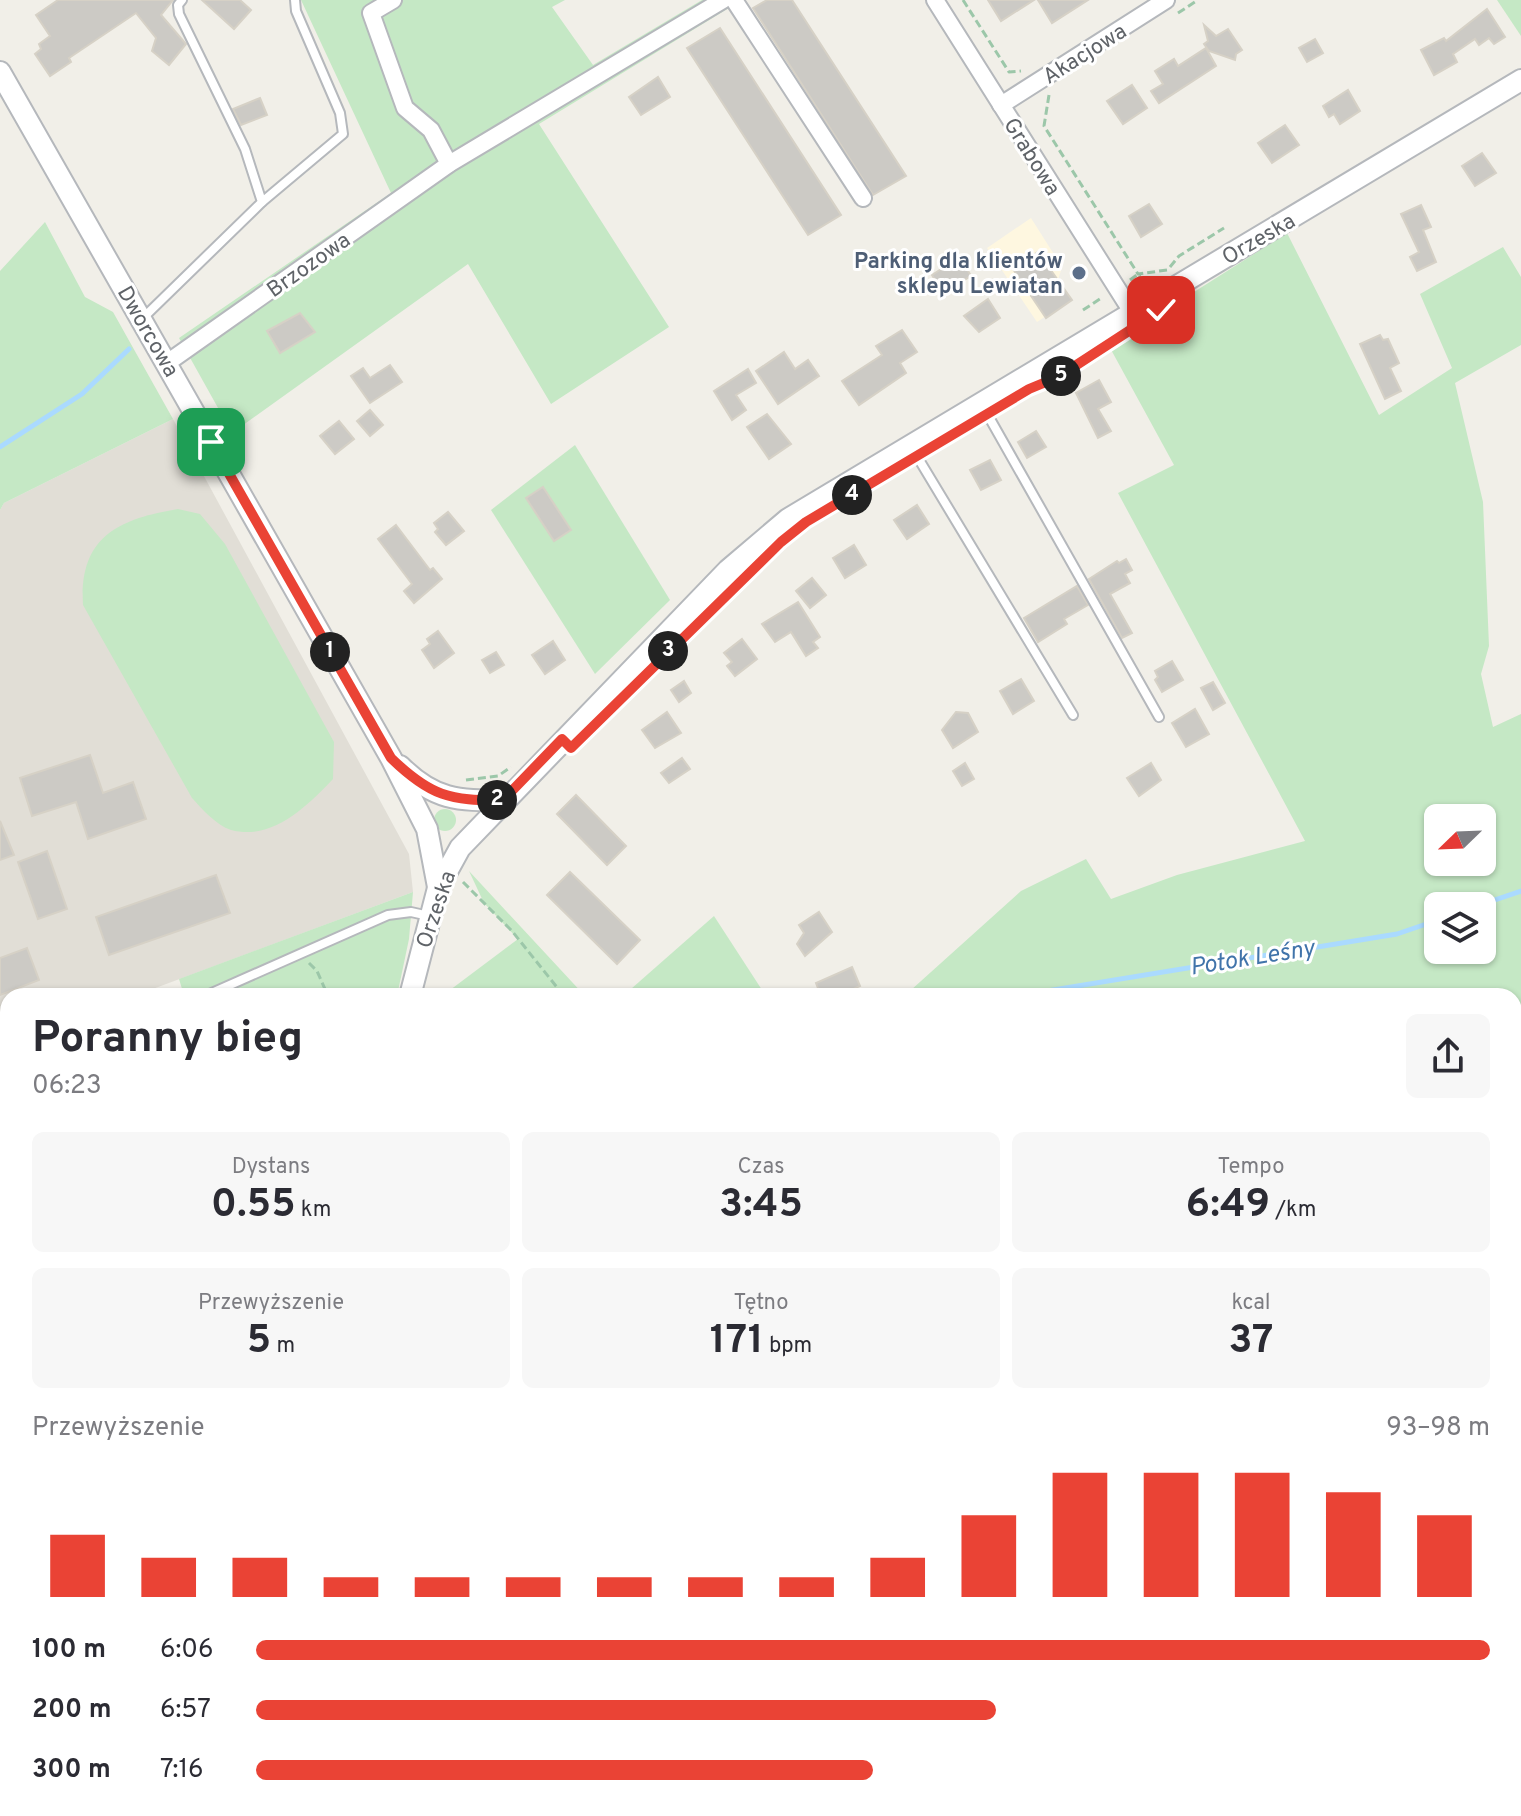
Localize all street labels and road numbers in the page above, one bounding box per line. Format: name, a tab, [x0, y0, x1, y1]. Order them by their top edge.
street label: Akacjowa	[1038, 19, 1132, 91]
street label: Grabowa	[996, 113, 1065, 201]
street label: Orzeska	[1218, 208, 1301, 272]
street label: Brzozowa	[262, 228, 356, 305]
street label: Dworcowa	[110, 282, 184, 383]
street label: Orzeska	[412, 868, 463, 952]

